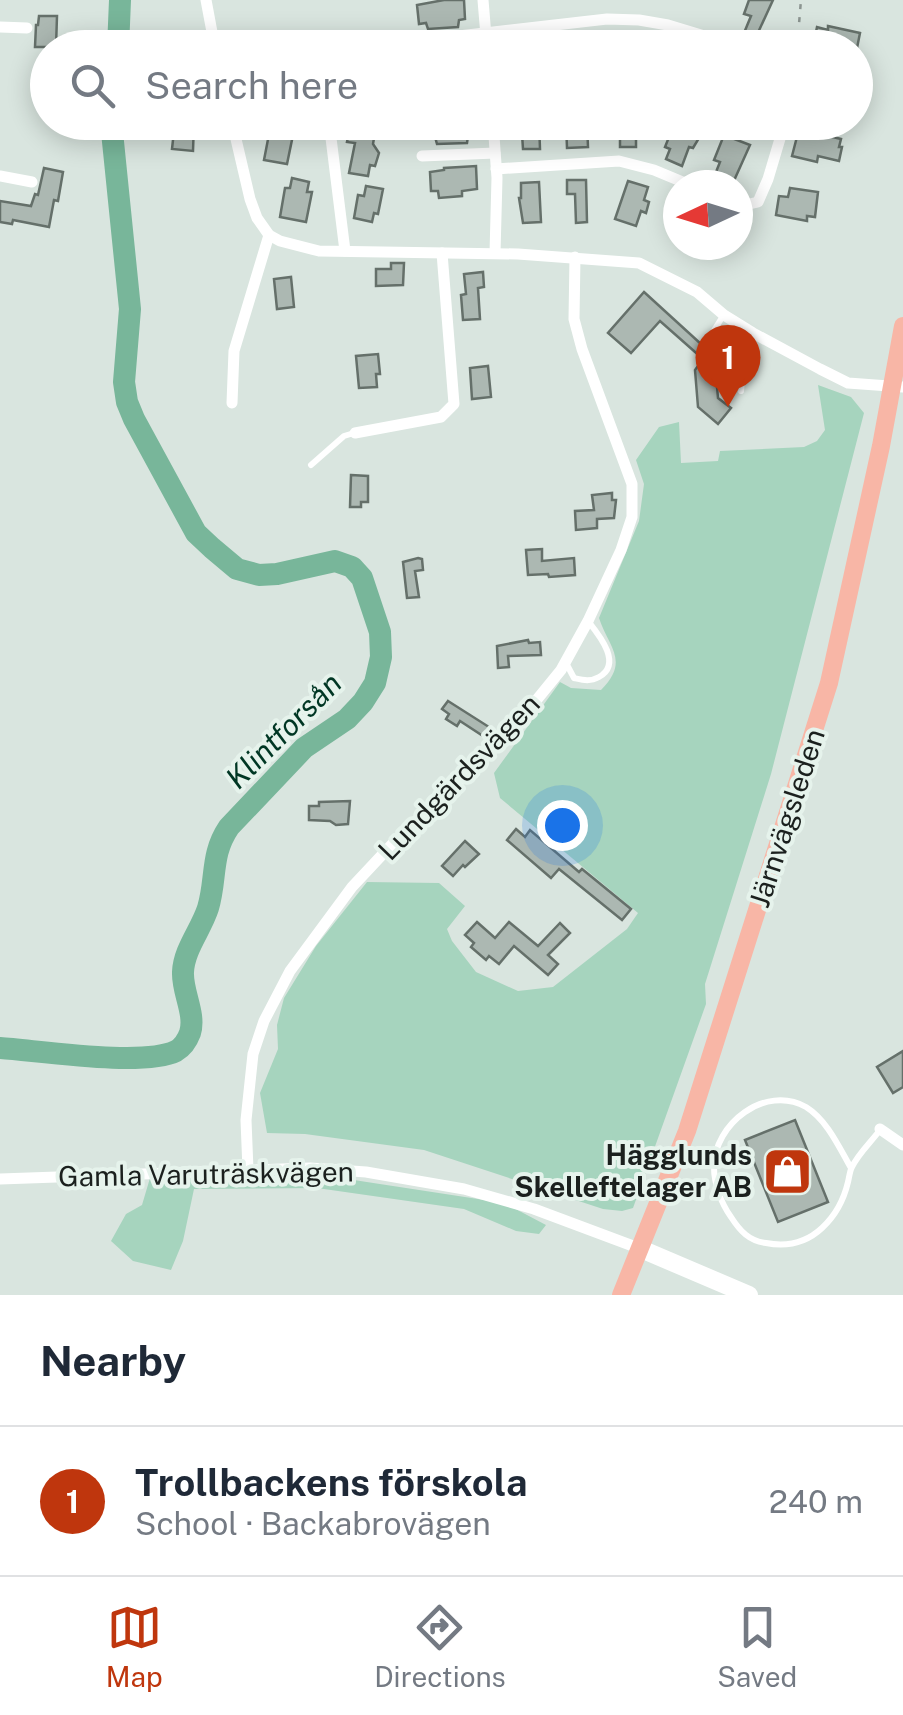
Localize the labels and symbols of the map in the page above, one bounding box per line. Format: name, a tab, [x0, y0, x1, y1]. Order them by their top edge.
north arrow	[663, 170, 753, 260]
pin: 1	[696, 324, 760, 407]
water label: Klintforsån	[218, 665, 349, 796]
street label: Lundgärdsvägen	[371, 687, 546, 866]
street label: Järnvägsleden	[742, 724, 831, 911]
your location	[537, 800, 588, 851]
place label: Hägglunds Skelleftelager AB	[514, 1138, 752, 1203]
shop icon: Hägglunds Skelleftelager AB	[761, 1145, 813, 1197]
street label: Gamla Varuträskvägen	[58, 1154, 354, 1193]

